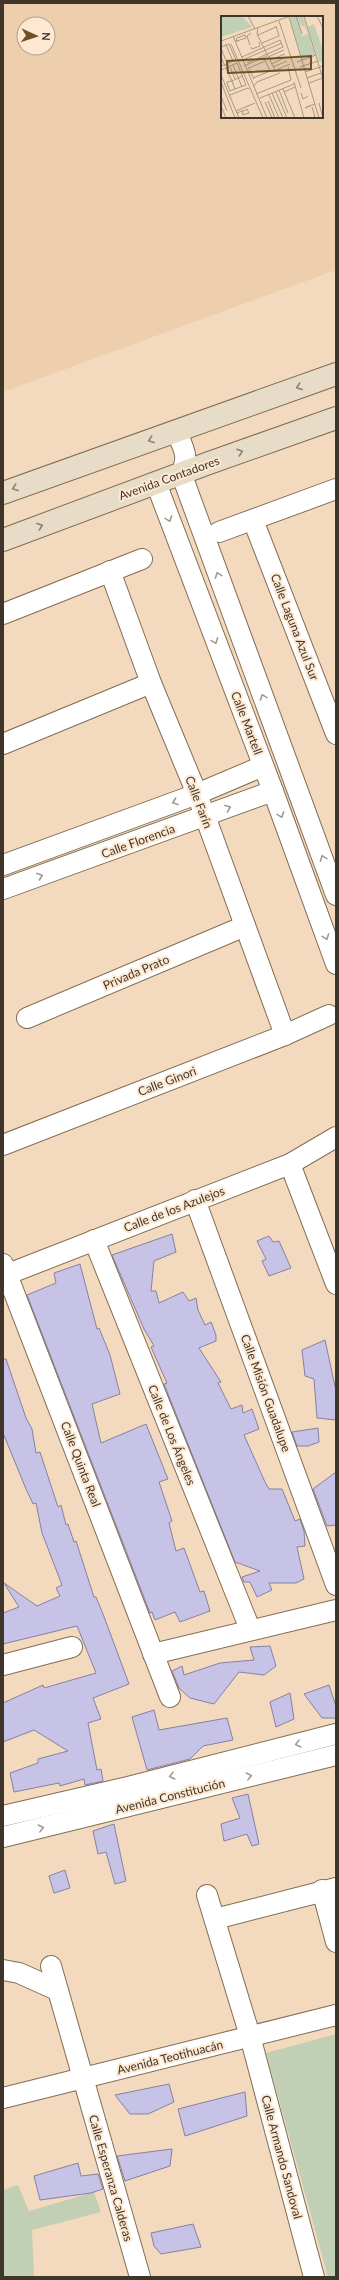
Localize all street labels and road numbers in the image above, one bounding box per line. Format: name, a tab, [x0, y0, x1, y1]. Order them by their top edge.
street label: Avenida Contadores	[117, 453, 221, 503]
street label: Calle Laguna Azul Sur	[268, 572, 322, 683]
street label: Calle Martell	[228, 689, 266, 757]
street label: Calle Farín	[182, 774, 216, 830]
street label: Calle Florencia	[99, 821, 177, 861]
street label: Privada Prato	[101, 951, 172, 993]
street label: Calle Ginori	[136, 1063, 198, 1099]
street label: Calle de los Azulejos	[121, 1183, 227, 1235]
street label: Calle Misión Guadalupe	[238, 1332, 294, 1454]
street label: Calle de Los Ángeles	[145, 1382, 199, 1488]
street label: Calle Quinta Real	[58, 1419, 104, 1509]
street label: Avenida Constitución	[114, 1775, 226, 1817]
street label: Avenida Teotihuacán	[115, 2037, 225, 2077]
street label: Calle Armando Sandoval	[258, 2093, 306, 2221]
street label: Calle Esperanza Calderas	[86, 2113, 136, 2243]

